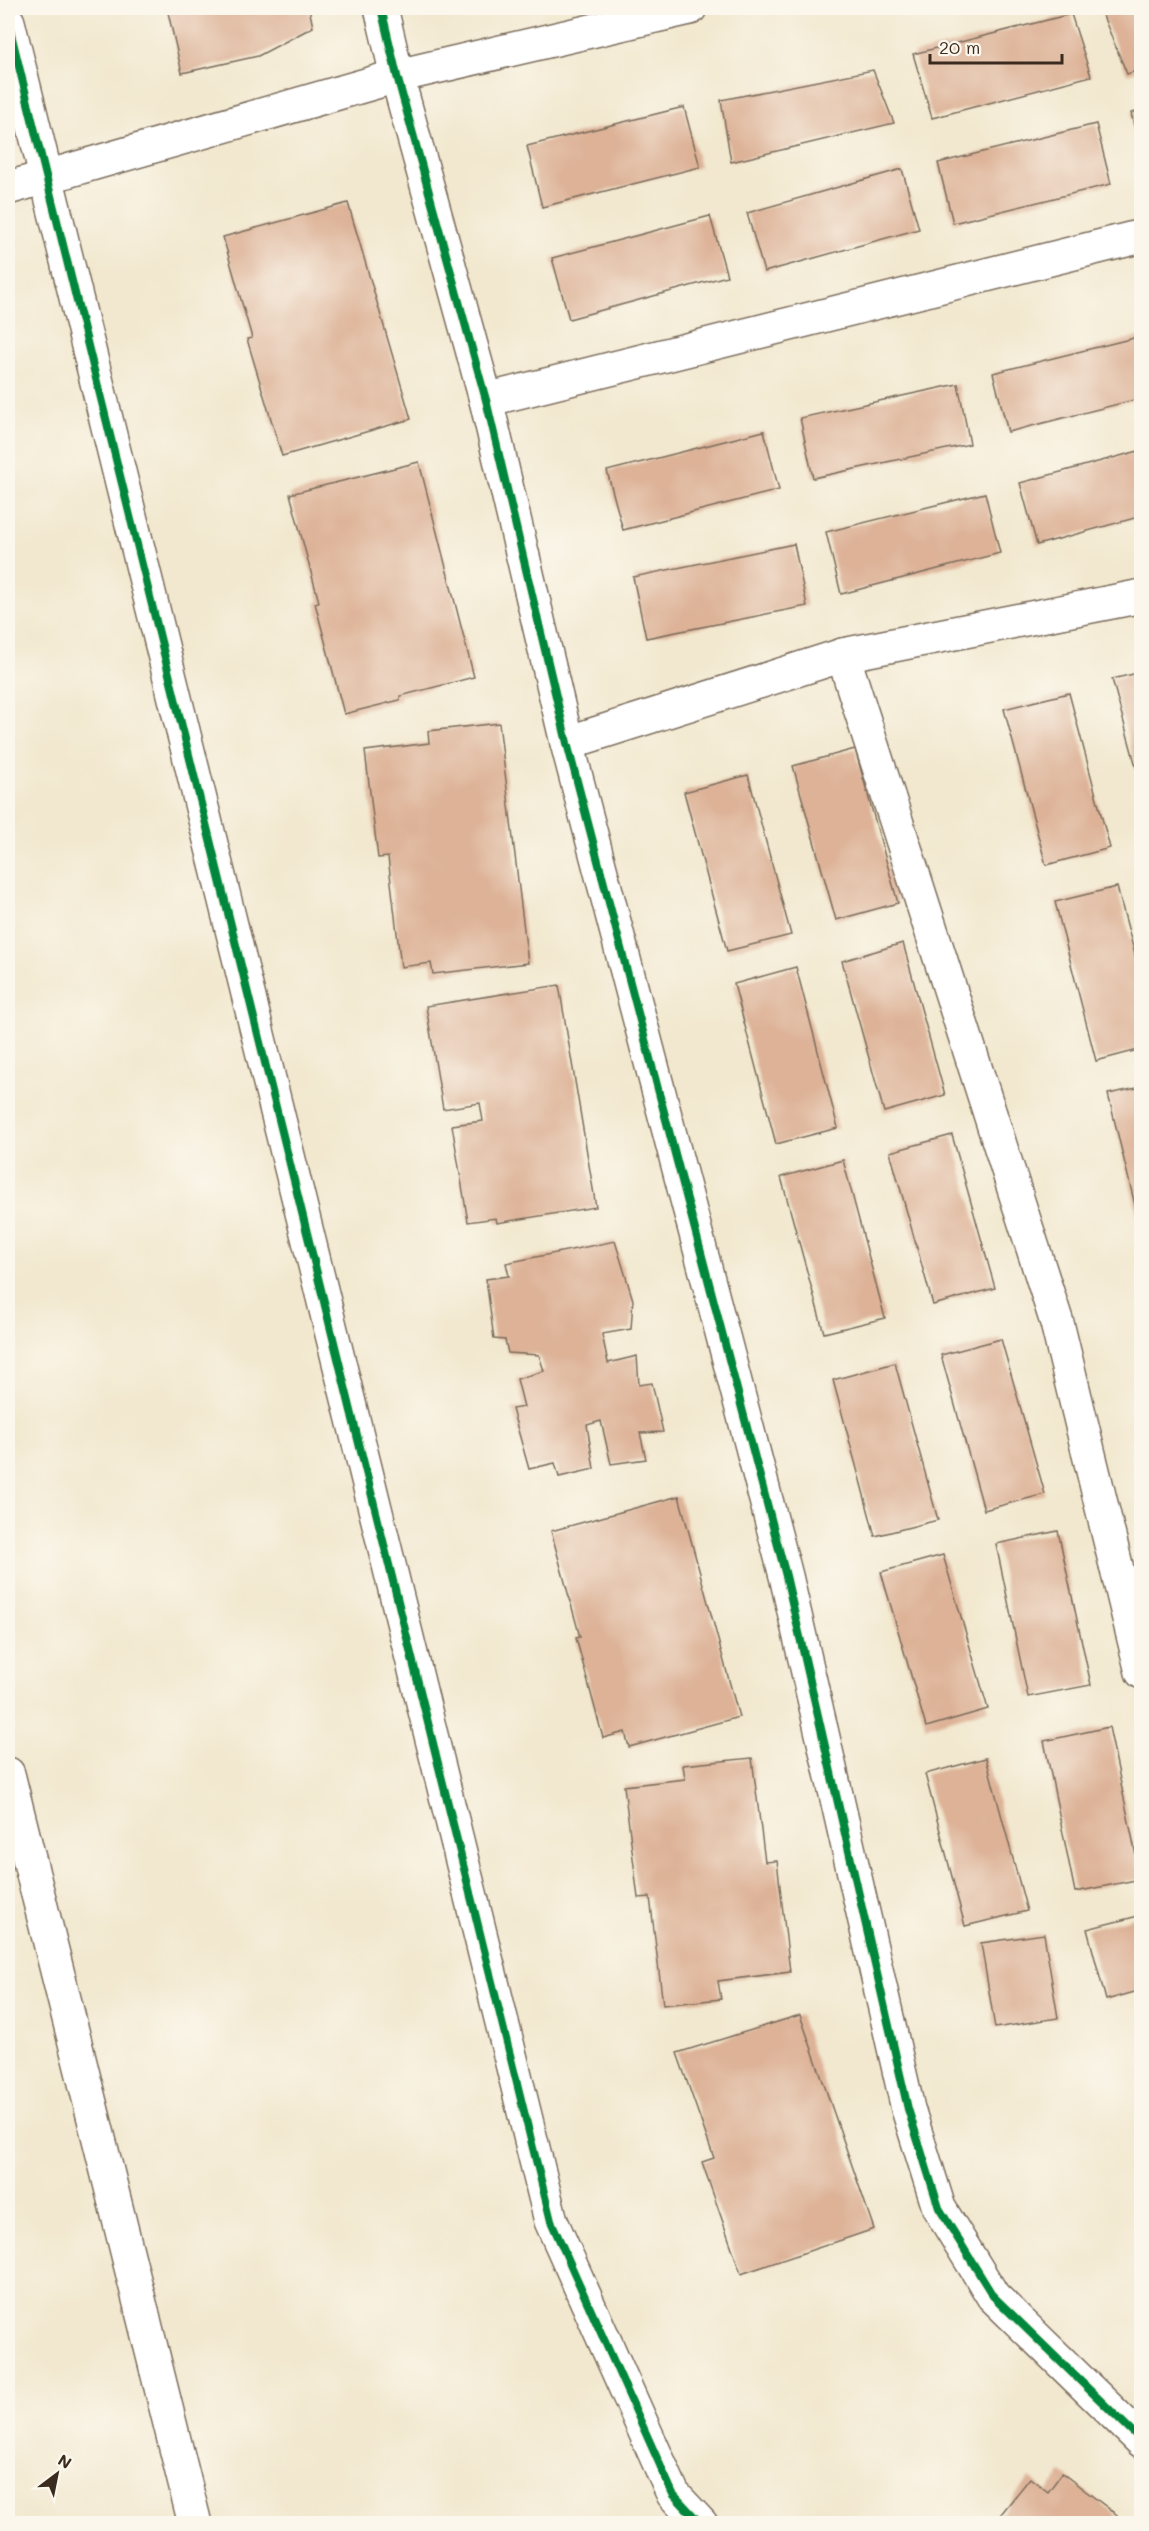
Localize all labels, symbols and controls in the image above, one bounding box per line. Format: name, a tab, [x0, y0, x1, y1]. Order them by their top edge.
scale bar	[930, 27, 1062, 65]
text: 20 m	[939, 35, 980, 59]
north arrow	[27, 2444, 87, 2504]
text: N	[54, 2449, 76, 2473]

